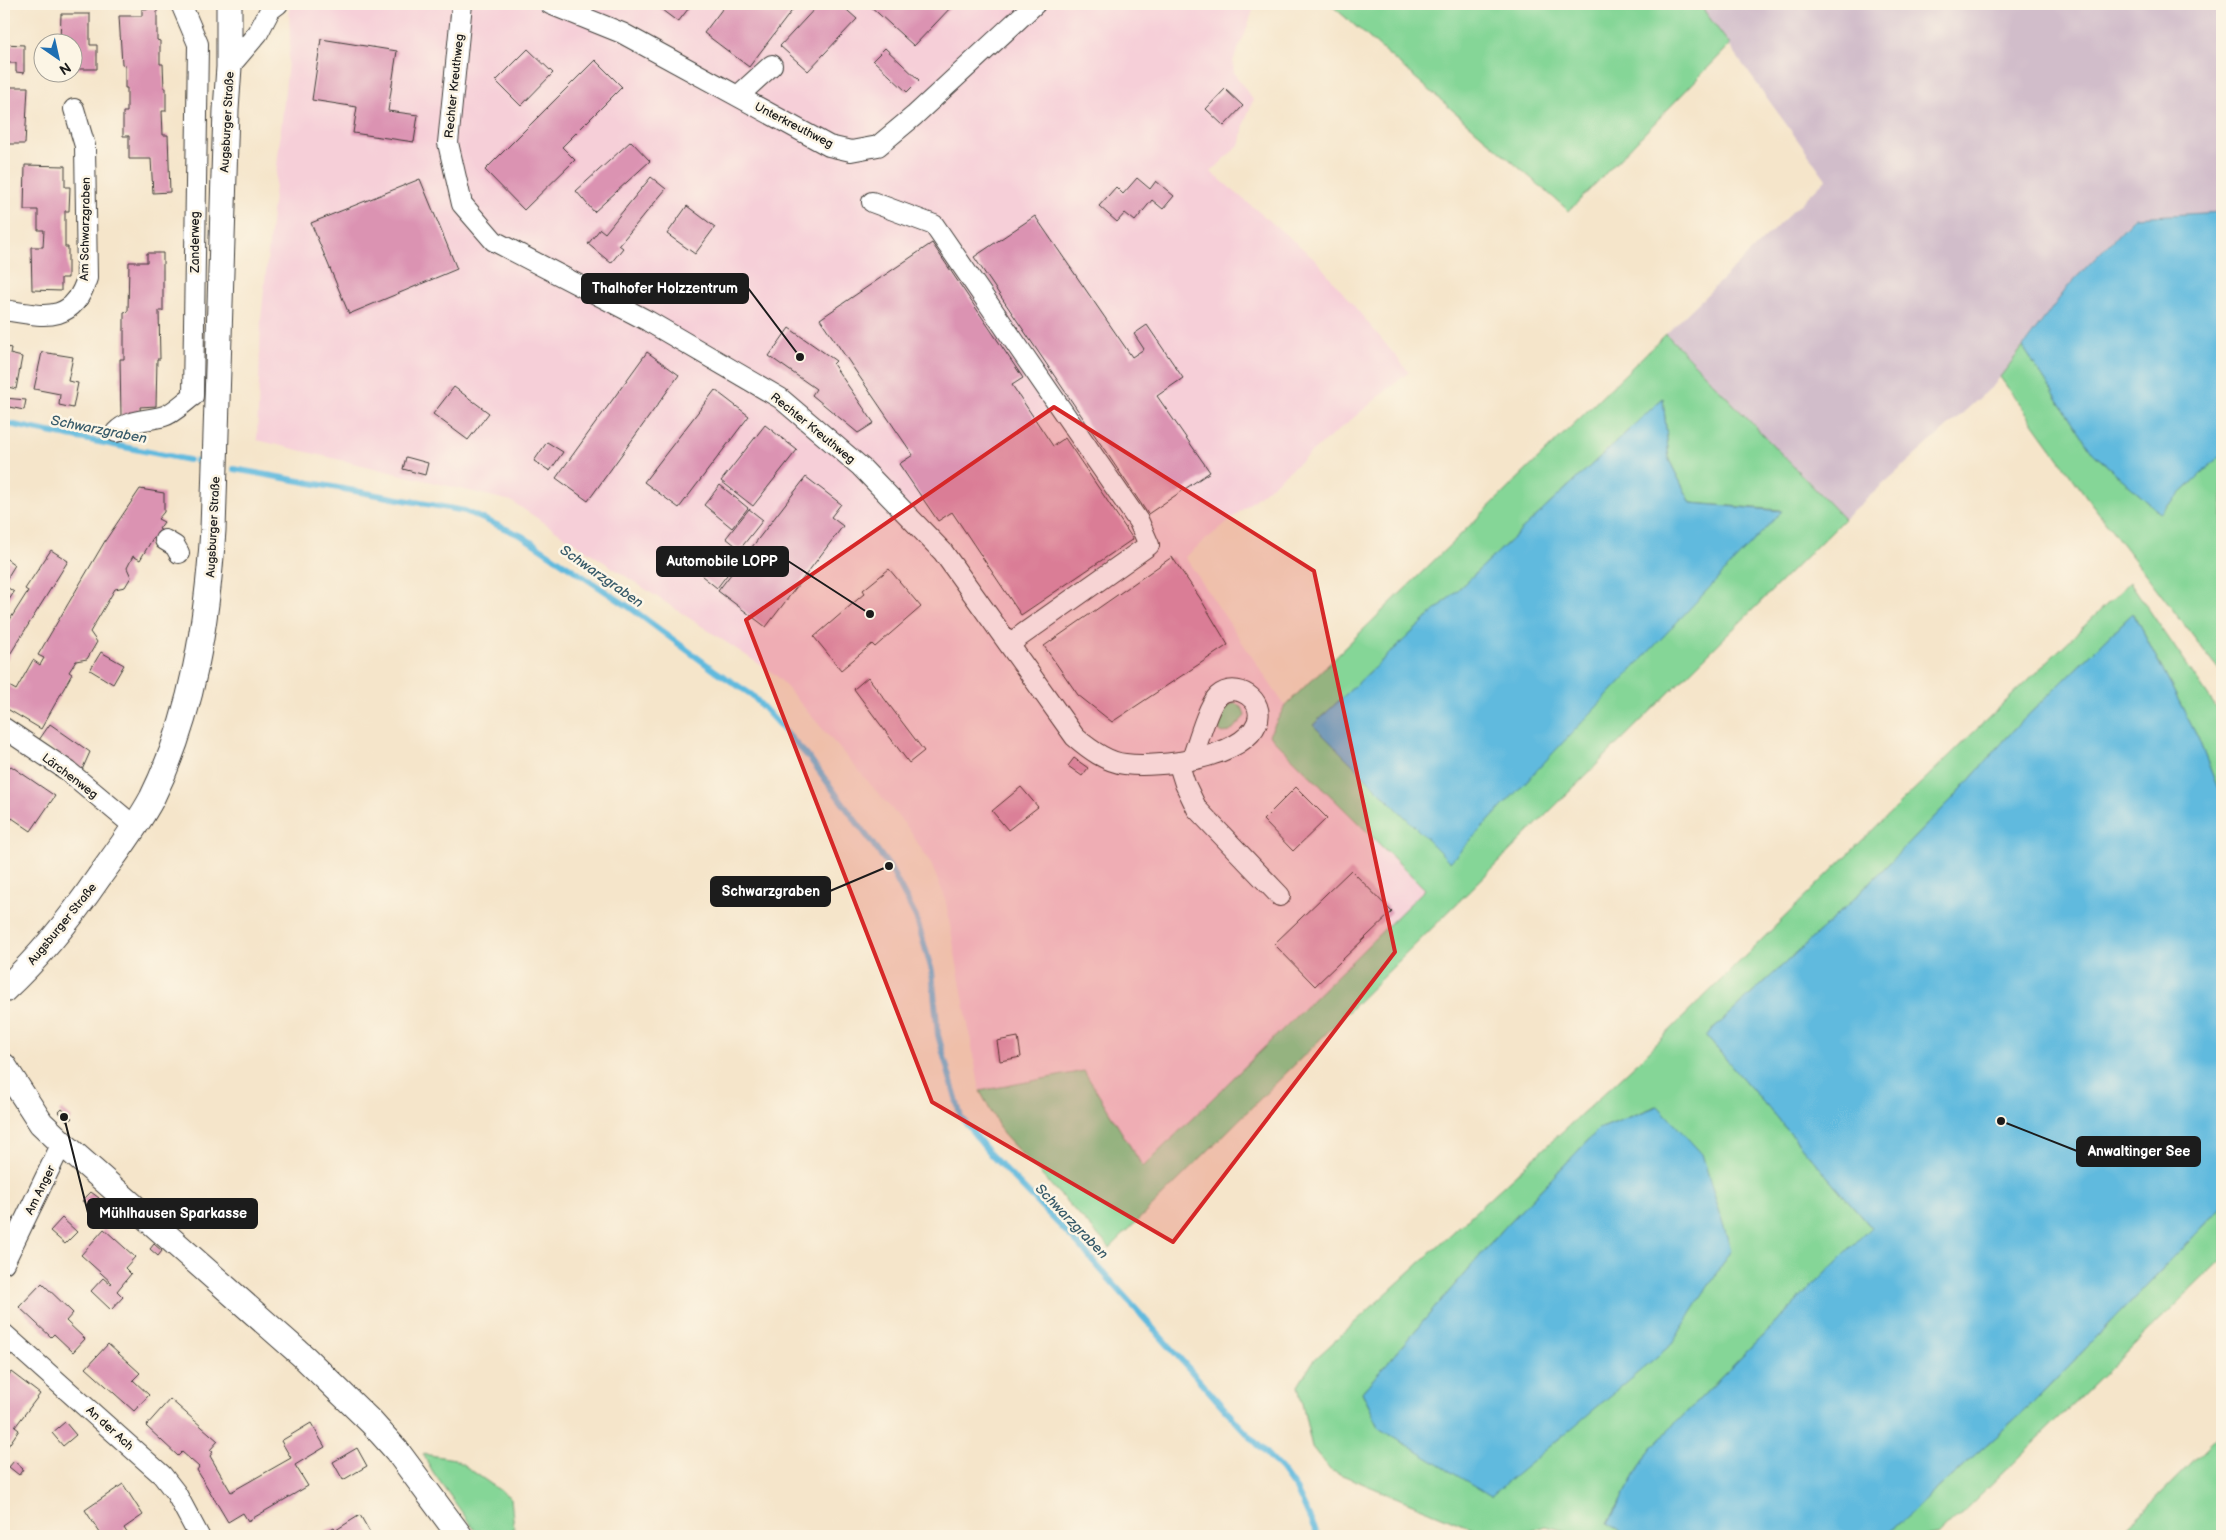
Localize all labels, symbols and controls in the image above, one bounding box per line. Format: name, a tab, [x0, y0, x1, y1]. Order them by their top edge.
north arrow	[32, 32, 82, 82]
street label: Rechter Kreuthweg	[442, 33, 467, 139]
text: N	[56, 58, 74, 78]
street label: Augsburger Straße	[217, 71, 238, 173]
street label: Unterkreuthweg	[752, 99, 836, 152]
street label: Am Schwarzgraben	[77, 177, 94, 281]
street label: Zanderweg	[188, 211, 203, 274]
callout: Thalhofer Holzzentrum	[582, 274, 748, 303]
text: Thalhofer Holzzentrum	[592, 280, 738, 297]
street label: Rechter Kreuthweg	[767, 390, 858, 467]
water label: Schwarzgraben	[49, 412, 149, 447]
street label: Augsburger Straße	[203, 476, 224, 578]
water label: Schwarzgraben	[557, 541, 647, 611]
callout: Automobile LOPP	[657, 547, 788, 576]
text: Automobile LOPP	[665, 553, 778, 570]
street label: Lärchenweg	[39, 750, 101, 802]
callout: Schwarzgraben	[711, 877, 830, 906]
street label: Augsburger Straße	[25, 880, 100, 968]
text: Schwarzgraben	[722, 883, 820, 900]
callout: Anwaltinger See	[2077, 1137, 2200, 1166]
text: Anwaltinger See	[2087, 1143, 2190, 1160]
street label: Am Anger	[22, 1163, 59, 1217]
water label: Schwarzgraben	[1032, 1180, 1112, 1263]
callout: Mühlhausen Sparkasse	[88, 1199, 257, 1228]
text: Mühlhausen Sparkasse	[99, 1205, 247, 1222]
street label: An der Ach	[83, 1403, 137, 1454]

